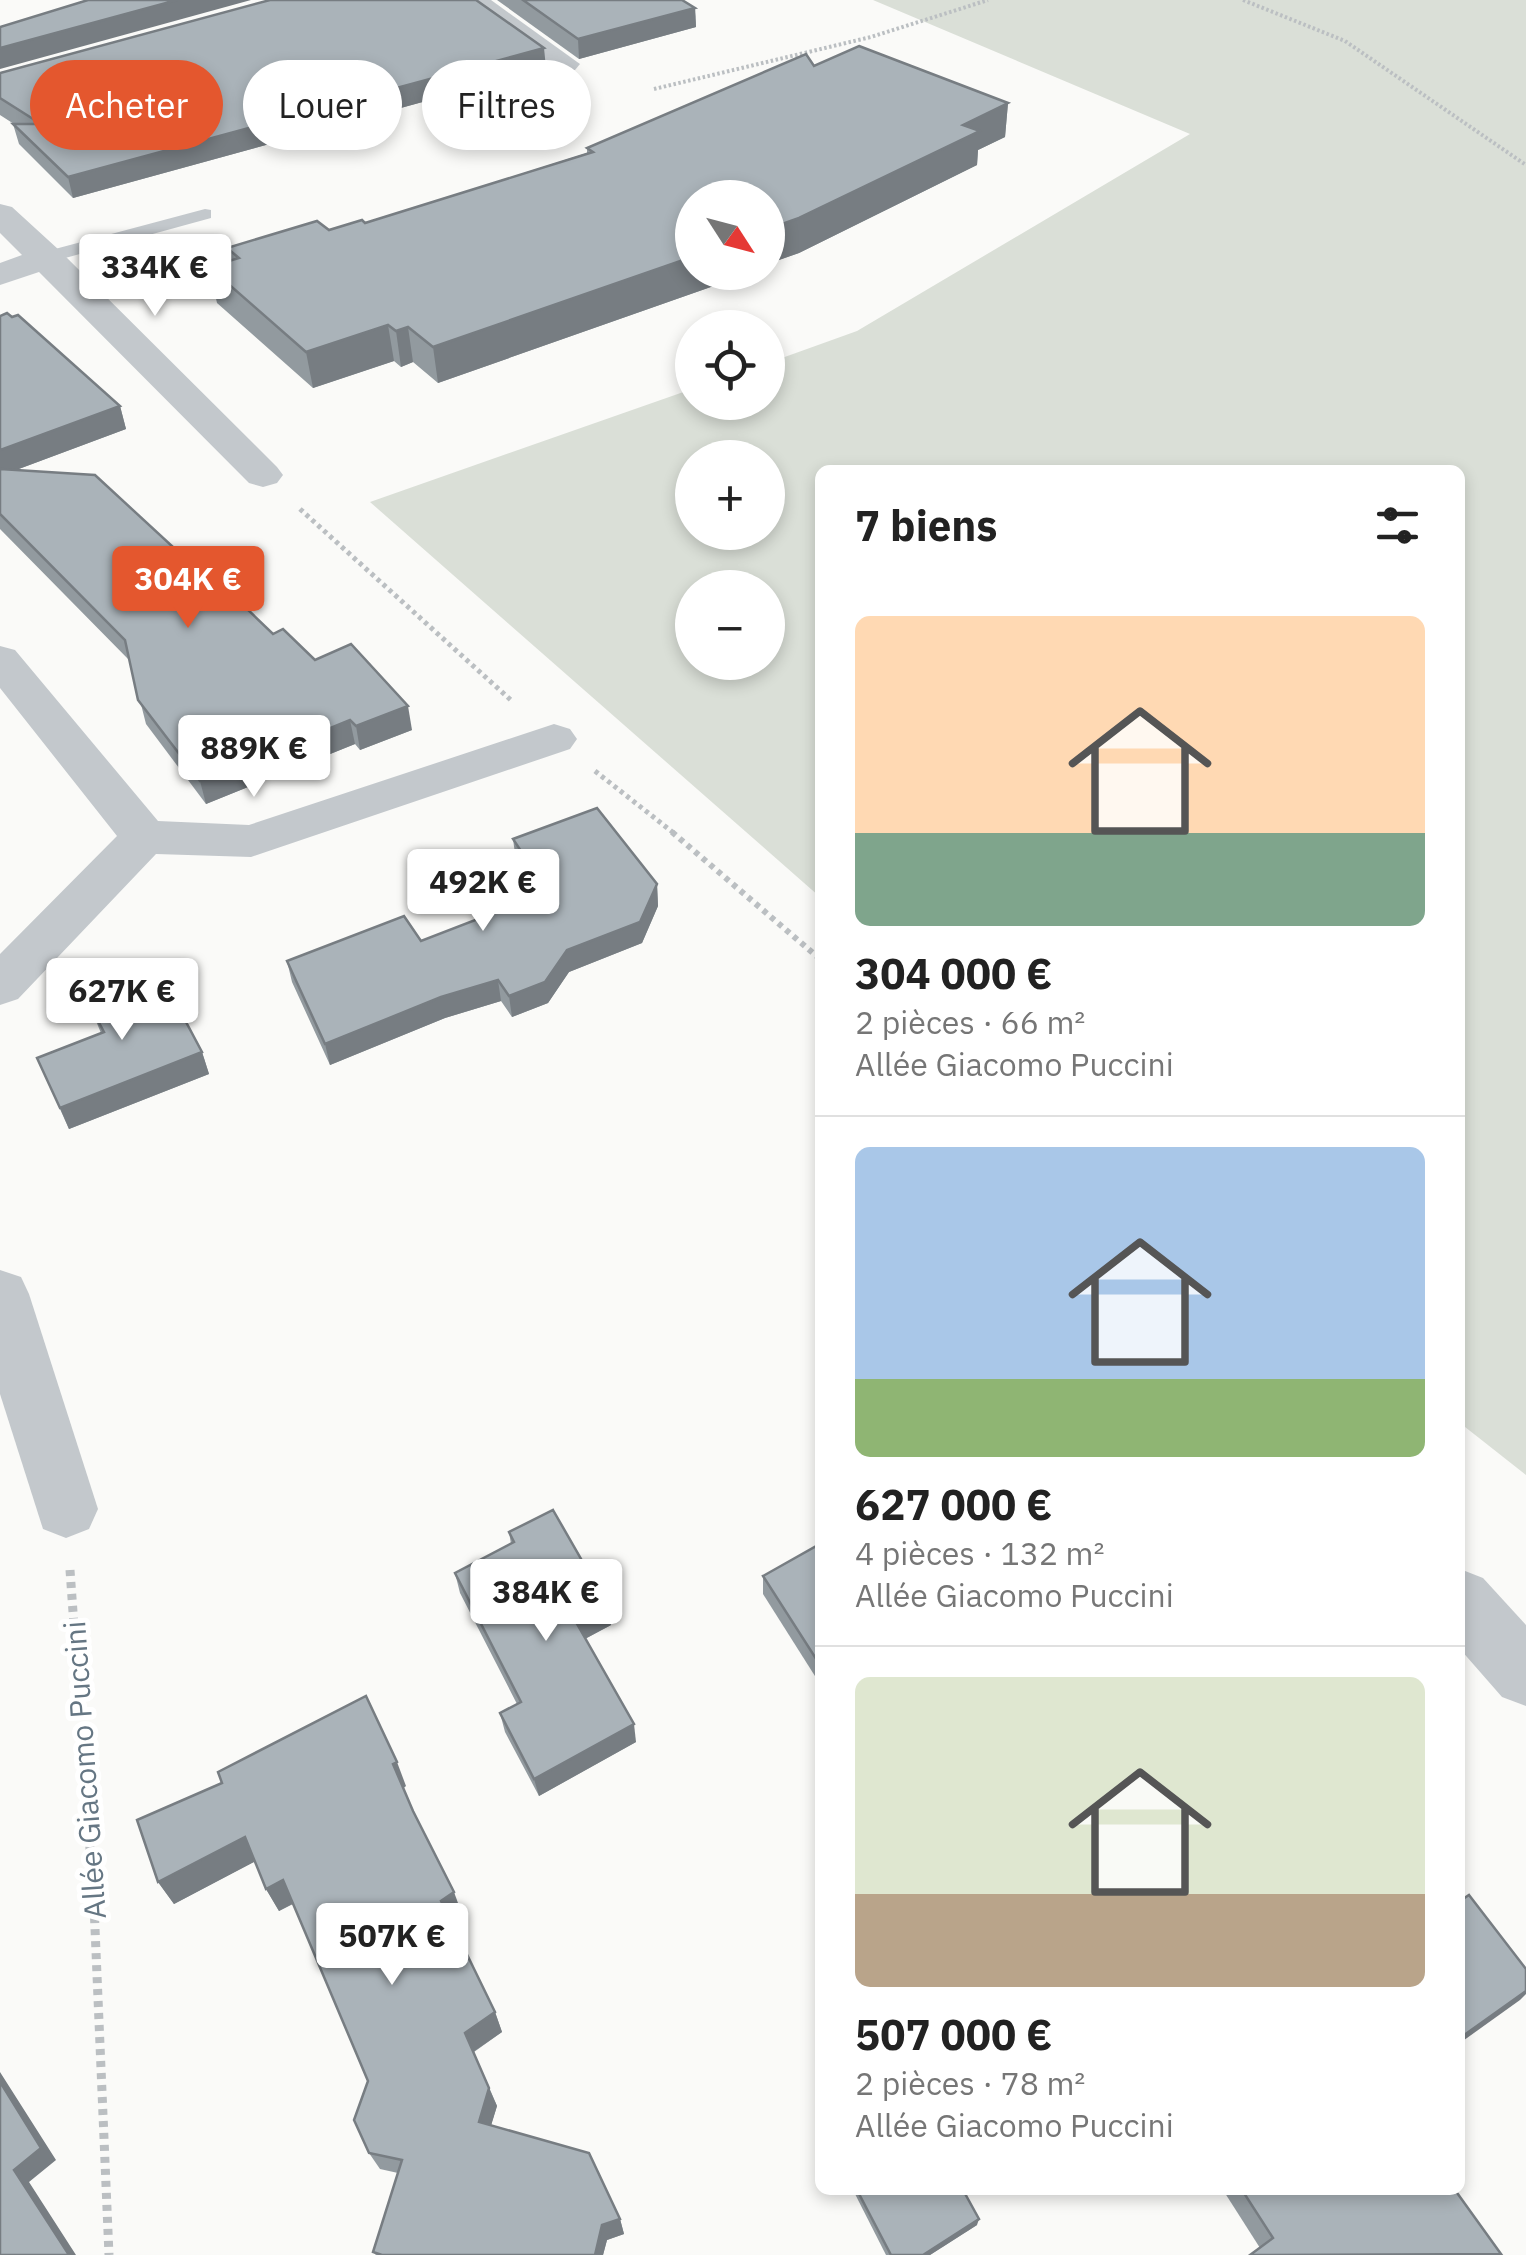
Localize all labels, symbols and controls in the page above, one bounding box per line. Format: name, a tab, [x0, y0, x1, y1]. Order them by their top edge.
chip: Acheter	[30, 60, 223, 150]
chip: Louer	[243, 60, 402, 150]
chip: Filtres	[422, 60, 591, 150]
north arrow	[675, 180, 785, 290]
map controls	[675, 180, 785, 680]
pin: 334K €	[74, 234, 236, 319]
text: 334K €	[101, 245, 209, 287]
button: locate	[675, 310, 785, 420]
button: +	[675, 440, 785, 550]
text: 7 biens	[855, 498, 997, 553]
icon: filters	[1370, 498, 1425, 553]
pin: 304K €	[107, 546, 269, 631]
text: 304K €	[134, 557, 242, 599]
button: −	[675, 570, 785, 680]
icon: home	[1050, 681, 1230, 861]
pin: 889K €	[173, 715, 335, 800]
text: 889K €	[200, 726, 308, 768]
pin: 492K €	[402, 849, 564, 934]
text: 492K €	[429, 860, 537, 902]
text: 304 000 €	[855, 946, 1052, 1001]
pin: 627K €	[41, 958, 203, 1043]
text: 627K €	[68, 969, 176, 1011]
text: 2 pièces · 66 m²	[855, 1001, 1085, 1043]
text: Allée Giacomo Puccini	[855, 1043, 1174, 1085]
icon: home	[1050, 1212, 1230, 1392]
text: 627 000 €	[855, 1477, 1052, 1532]
text: 4 pièces · 132 m²	[855, 1532, 1105, 1574]
pin: 384K €	[465, 1559, 627, 1644]
text: 384K €	[492, 1570, 600, 1612]
text: Allée Giacomo Puccini	[855, 1574, 1174, 1616]
street label: Allée Giacomo Puccini	[54, 1620, 114, 1920]
icon: home	[1050, 1742, 1230, 1922]
pin: 507K €	[311, 1903, 473, 1988]
text: 507K €	[338, 1914, 446, 1956]
text: 507 000 €	[855, 2007, 1052, 2062]
text: 2 pièces · 78 m²	[855, 2062, 1085, 2104]
text: Allée Giacomo Puccini	[855, 2104, 1174, 2146]

